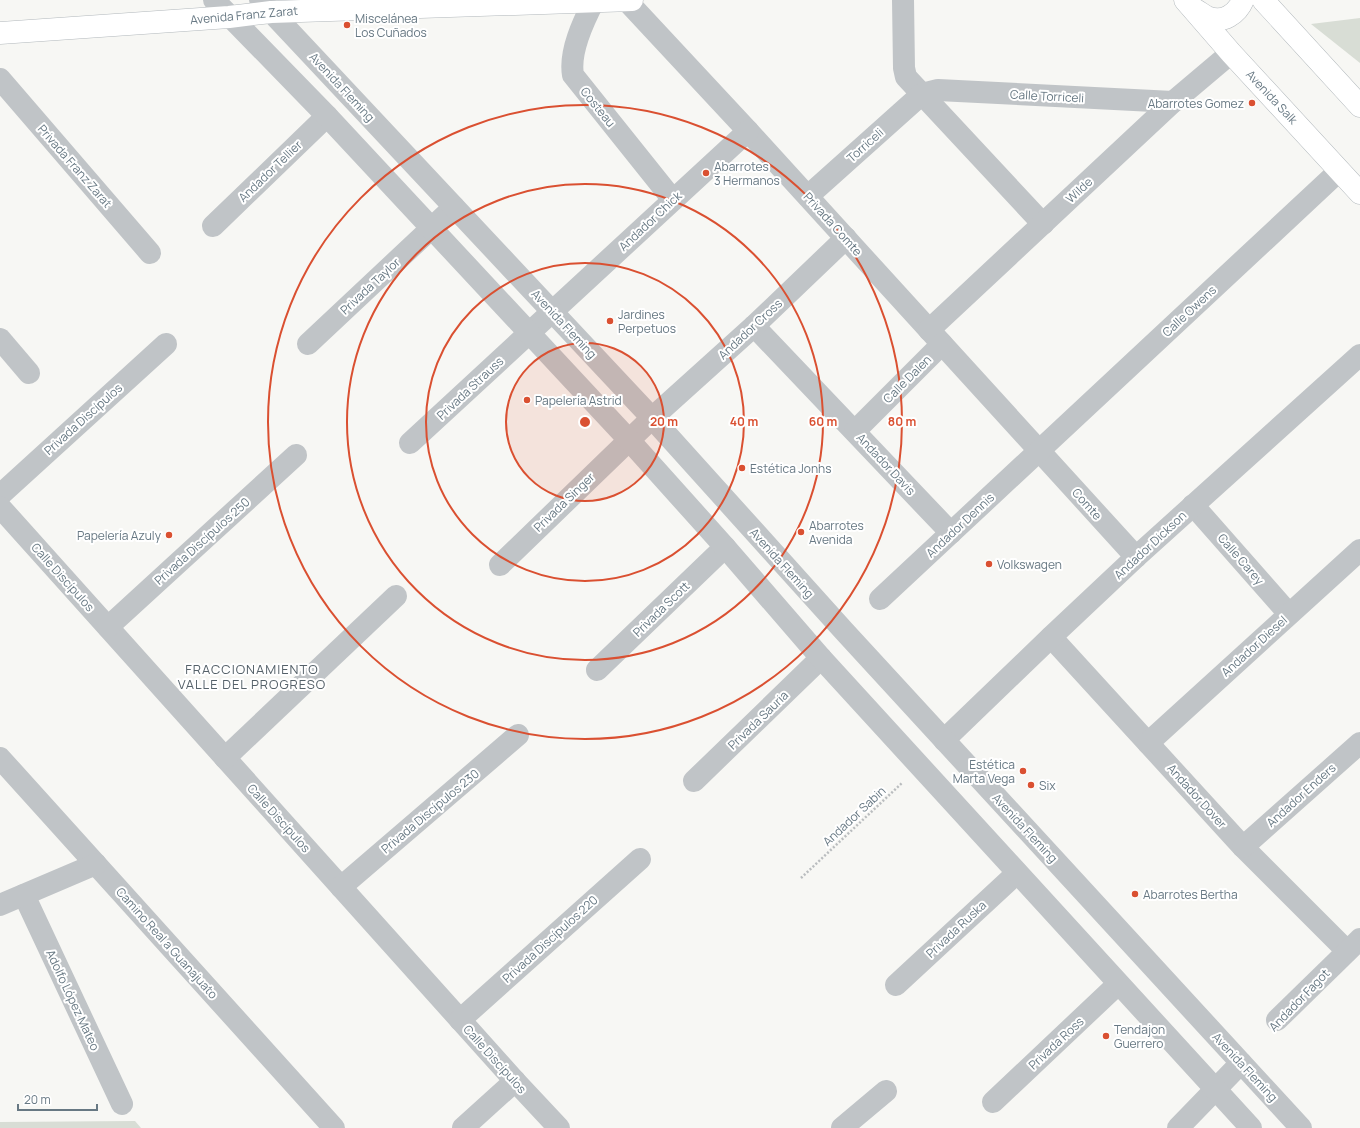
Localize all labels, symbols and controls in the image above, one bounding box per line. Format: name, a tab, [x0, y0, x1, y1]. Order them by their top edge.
street label: Avenida Franz Zarat	[189, 2, 299, 28]
place label: Miscelánea Los Cuñados	[355, 10, 427, 41]
marker: Miscelánea Los Cuñados	[342, 20, 352, 30]
street label: Avenida Fleming	[305, 49, 379, 125]
street label: Avenida Salk	[1242, 66, 1302, 129]
street label: Costeau	[577, 83, 619, 131]
street label: Calle Torriceli	[1010, 86, 1084, 106]
place label: Abarrotes Gomez	[1148, 95, 1244, 112]
marker: Abarrotes Gomez	[1247, 98, 1257, 108]
street label: Privada Franz Zarat	[34, 121, 116, 211]
street label: Torriceli	[843, 124, 887, 166]
street label: Andador Tellier	[234, 136, 306, 206]
place label: Abarrotes 3 Hermanos	[714, 158, 780, 189]
marker: Abarrotes 3 Hermanos	[701, 168, 711, 178]
street label: Wilde	[1062, 173, 1096, 207]
street label: Andador Chick	[615, 187, 686, 255]
street label: Privada Comte	[800, 188, 866, 260]
street label: Privada Taylor	[336, 253, 404, 318]
street label: Calle Owens	[1158, 282, 1220, 340]
street label: Avenida Fleming	[527, 286, 601, 362]
street label: Andador Cross	[714, 295, 786, 363]
place label: Jardines Perpetuos	[618, 306, 676, 337]
marker: Jardines Perpetuos	[605, 316, 615, 326]
street label: Calle Dalen	[879, 351, 935, 407]
street label: Privada Strauss	[433, 353, 507, 423]
street label: Privada Discípulos	[40, 379, 126, 459]
place label: Papelería Astrid	[535, 392, 622, 409]
marker: Papelería Astrid	[522, 395, 532, 405]
text: 20 m	[650, 413, 678, 430]
text: 40 m	[730, 413, 758, 430]
text: 60 m	[809, 413, 837, 430]
text: 80 m	[888, 413, 916, 430]
centre of rings	[578, 415, 592, 429]
street label: Andador Davis	[853, 429, 919, 499]
place label: Estética Jonhs	[750, 460, 831, 477]
marker: Estética Jonhs	[737, 463, 747, 473]
street label: Privada Singer	[530, 468, 599, 535]
street label: Comte	[1068, 484, 1106, 524]
street label: Andador Dennis	[922, 489, 998, 561]
street label: Privada Discípulos 250	[151, 493, 253, 589]
street label: Andador Dickson	[1110, 507, 1190, 583]
place label: Abarrotes Avenida	[809, 517, 864, 548]
street label: Avenida Fleming	[746, 524, 818, 602]
place label: Papelería Azuly	[77, 527, 162, 544]
marker: Abarrotes Avenida	[796, 527, 806, 537]
marker: Papelería Azuly	[164, 530, 174, 540]
street label: Calle Carey	[1214, 530, 1269, 589]
street label: Calle Discípulos	[28, 539, 98, 615]
place label: Volkswagen	[997, 556, 1062, 573]
marker: Volkswagen	[984, 559, 994, 569]
street label: Privada Scott	[629, 578, 693, 640]
street label: Andador Diesel	[1217, 612, 1291, 680]
district label: FRACCIONAMIENTO VALLE DEL PROGRESO	[178, 660, 326, 693]
street label: Privada Sauria	[724, 687, 792, 753]
place label: Estética Marta Vega	[953, 756, 1015, 787]
street label: Andador Enders	[1263, 759, 1339, 831]
street label: Andador Dover	[1163, 760, 1231, 832]
street label: Privada Discípulos 230	[377, 765, 483, 857]
marker: Estética Marta Vega	[1018, 766, 1028, 776]
place label: Six	[1039, 777, 1056, 794]
street label: Calle Discípulos	[244, 780, 314, 856]
marker: Six	[1026, 780, 1036, 790]
street label: Andador Sabin	[819, 782, 889, 850]
street label: Avenida Fleming	[988, 790, 1062, 866]
street label: Camino Real a Guanajuato	[112, 884, 222, 1002]
place label: Abarrotes Bertha	[1143, 886, 1238, 903]
marker: Abarrotes Bertha	[1130, 889, 1140, 899]
street label: Privada Discípulos 220	[499, 891, 601, 987]
street label: Privada Ruska	[922, 897, 990, 961]
street label: Adolfo López Mateo	[42, 947, 104, 1053]
street label: Andador Fagot	[1265, 965, 1333, 1035]
street label: Privada Ross	[1025, 1013, 1087, 1073]
street label: Calle Discípulos	[460, 1021, 530, 1097]
place label: Tendajon Guerrero	[1114, 1021, 1165, 1052]
street label: Avenida Fleming	[1208, 1029, 1282, 1105]
marker: Tendajon Guerrero	[1101, 1031, 1111, 1041]
scale bar	[18, 1086, 97, 1112]
text: 20 m	[24, 1091, 51, 1108]

